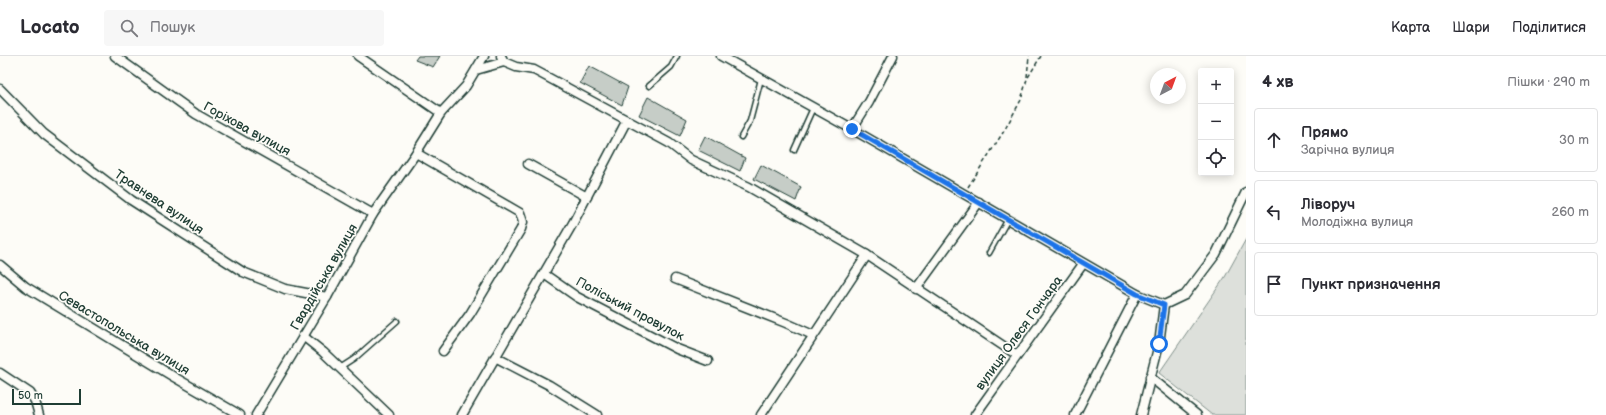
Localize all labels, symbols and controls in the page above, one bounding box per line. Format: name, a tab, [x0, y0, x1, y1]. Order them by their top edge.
search box	[104, 10, 384, 46]
text: Locato	[20, 16, 80, 39]
icon: search	[118, 17, 140, 39]
text: Пошук	[150, 18, 195, 37]
text: Карта	[1391, 19, 1430, 36]
text: Шари	[1452, 19, 1490, 36]
text: Поділитися	[1512, 19, 1586, 36]
north arrow	[1150, 68, 1186, 104]
map controls	[1198, 68, 1234, 176]
button: +	[1198, 68, 1234, 104]
text: 4 хв	[1262, 72, 1294, 92]
text: Пішки · 290 m	[1507, 74, 1590, 90]
street label: Горіхова вулиця	[201, 98, 293, 160]
button: −	[1198, 104, 1234, 140]
route end	[843, 120, 861, 138]
text: Прямо	[1301, 123, 1348, 142]
icon: ahead	[1263, 129, 1285, 151]
text: 30 m	[1559, 132, 1589, 148]
button: locate	[1198, 140, 1234, 176]
text: Зарічна вулиця	[1301, 142, 1394, 158]
street label: Травнева вулиця	[111, 166, 207, 238]
text: Ліворуч	[1301, 195, 1355, 214]
icon: left	[1263, 201, 1285, 223]
text: 260 m	[1551, 204, 1589, 220]
text: Молодіжна вулиця	[1301, 214, 1413, 230]
street label: Гвардійська вулиця	[287, 221, 361, 333]
street label: вулиця Олеся Гончара	[972, 272, 1066, 393]
icon: arrive	[1263, 273, 1285, 295]
street label: Поліський провулок	[573, 274, 687, 344]
text: Пункт призначення	[1301, 275, 1441, 294]
street label: Севастопольська вулиця	[55, 287, 193, 379]
route start	[1150, 335, 1168, 353]
scale bar	[12, 387, 81, 406]
text: 50 m	[18, 389, 43, 402]

